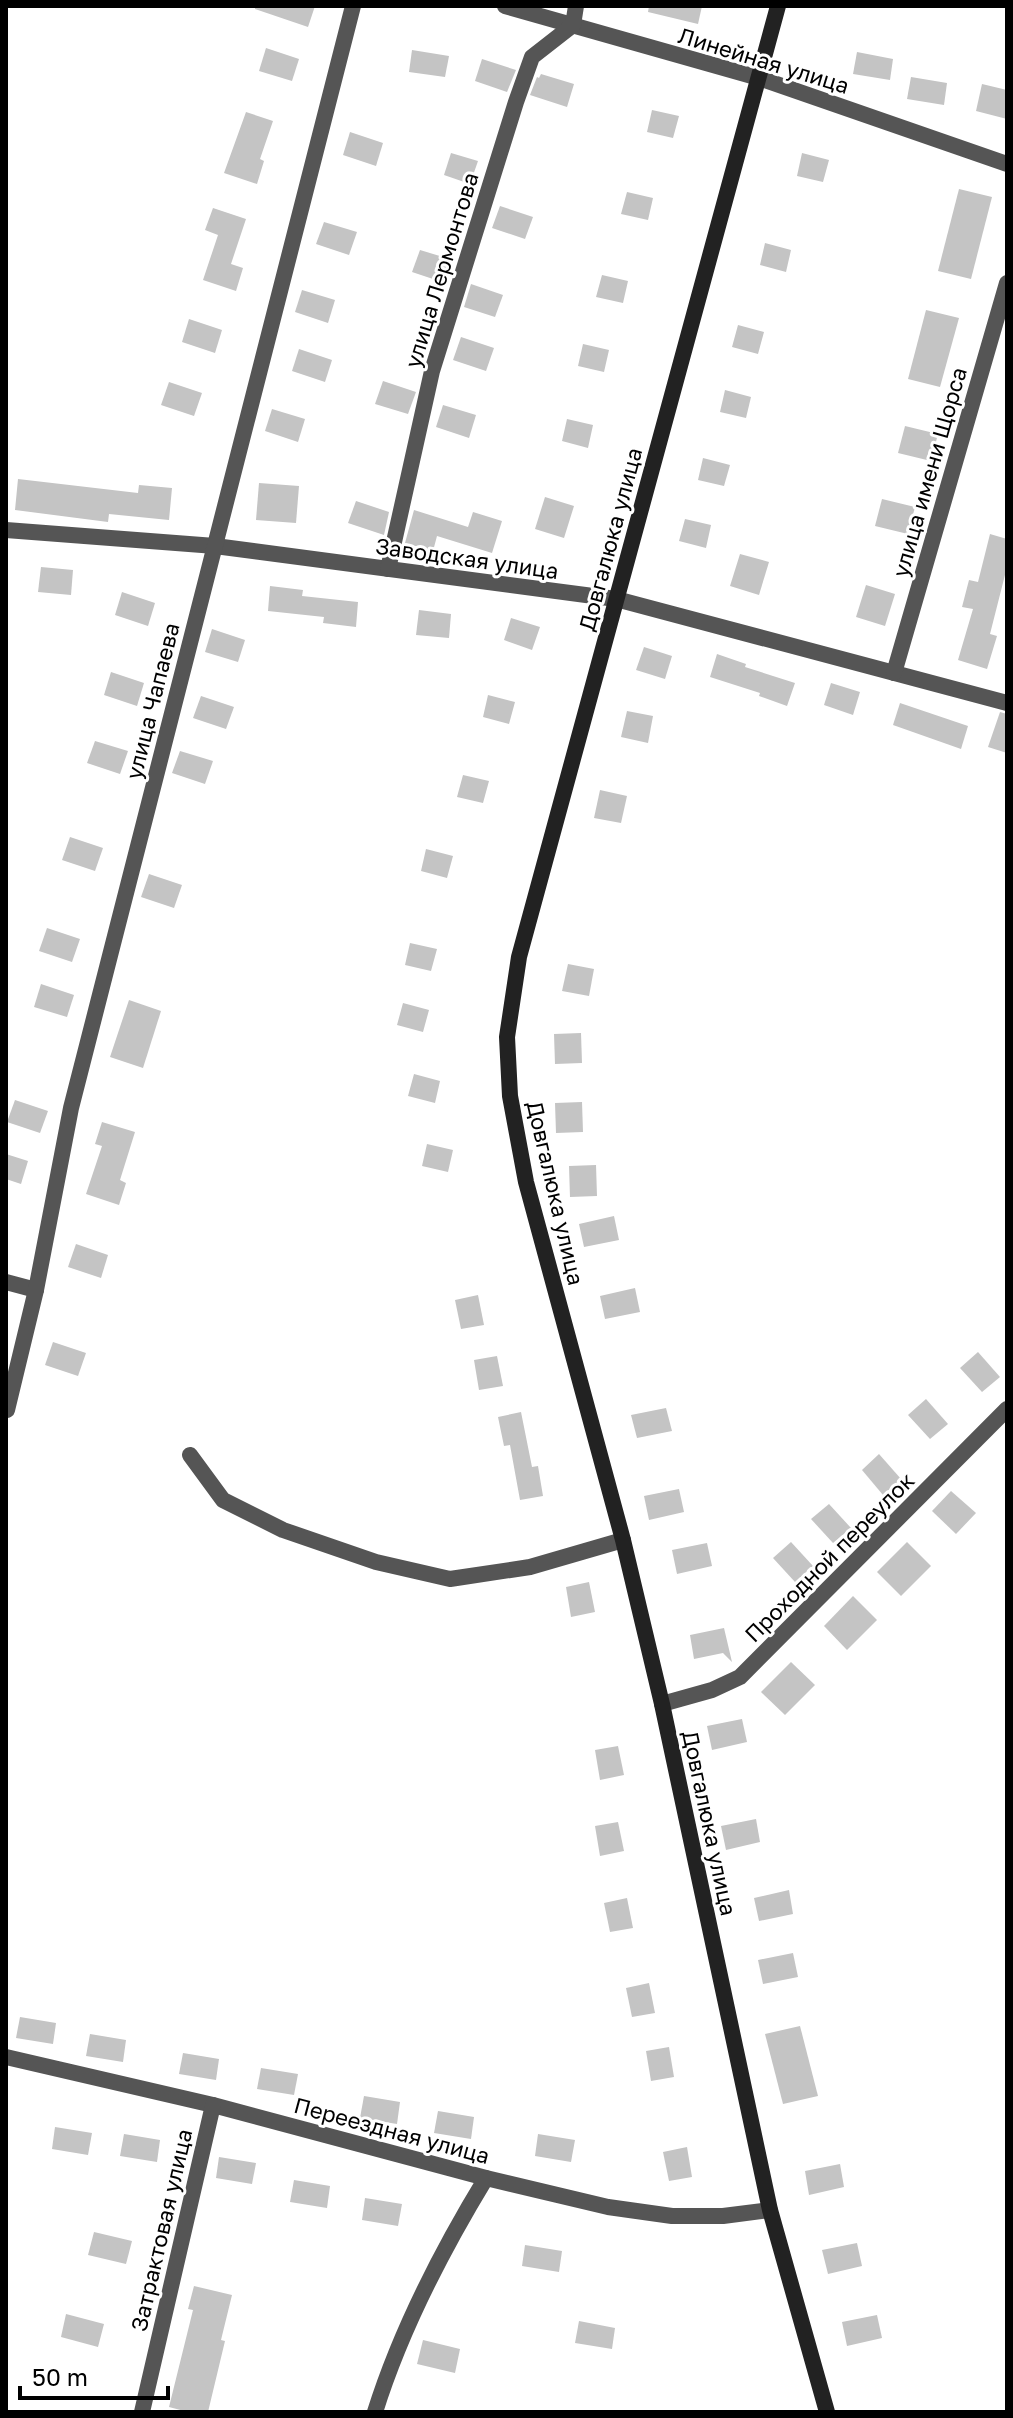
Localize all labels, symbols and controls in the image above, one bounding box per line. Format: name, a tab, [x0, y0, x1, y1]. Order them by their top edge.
street label: Линейная улица	[675, 21, 853, 99]
street label: улица Лермонтова	[398, 169, 484, 371]
street label: улица имени Щорса	[886, 364, 972, 580]
street label: Довгалюка улица	[573, 445, 647, 633]
street label: Заводская улица	[374, 532, 560, 584]
street label: улица Чапаева	[120, 620, 184, 782]
street label: Довгалюка улица	[522, 1098, 590, 1288]
street label: Проходной переулок	[739, 1466, 920, 1647]
street label: Довгалюка улица	[677, 1728, 743, 1918]
street label: Переездная улица	[291, 2091, 493, 2169]
street label: Затрактовая улица	[125, 2126, 197, 2334]
scale bar	[20, 2350, 168, 2400]
text: 50 m	[32, 2362, 88, 2391]

